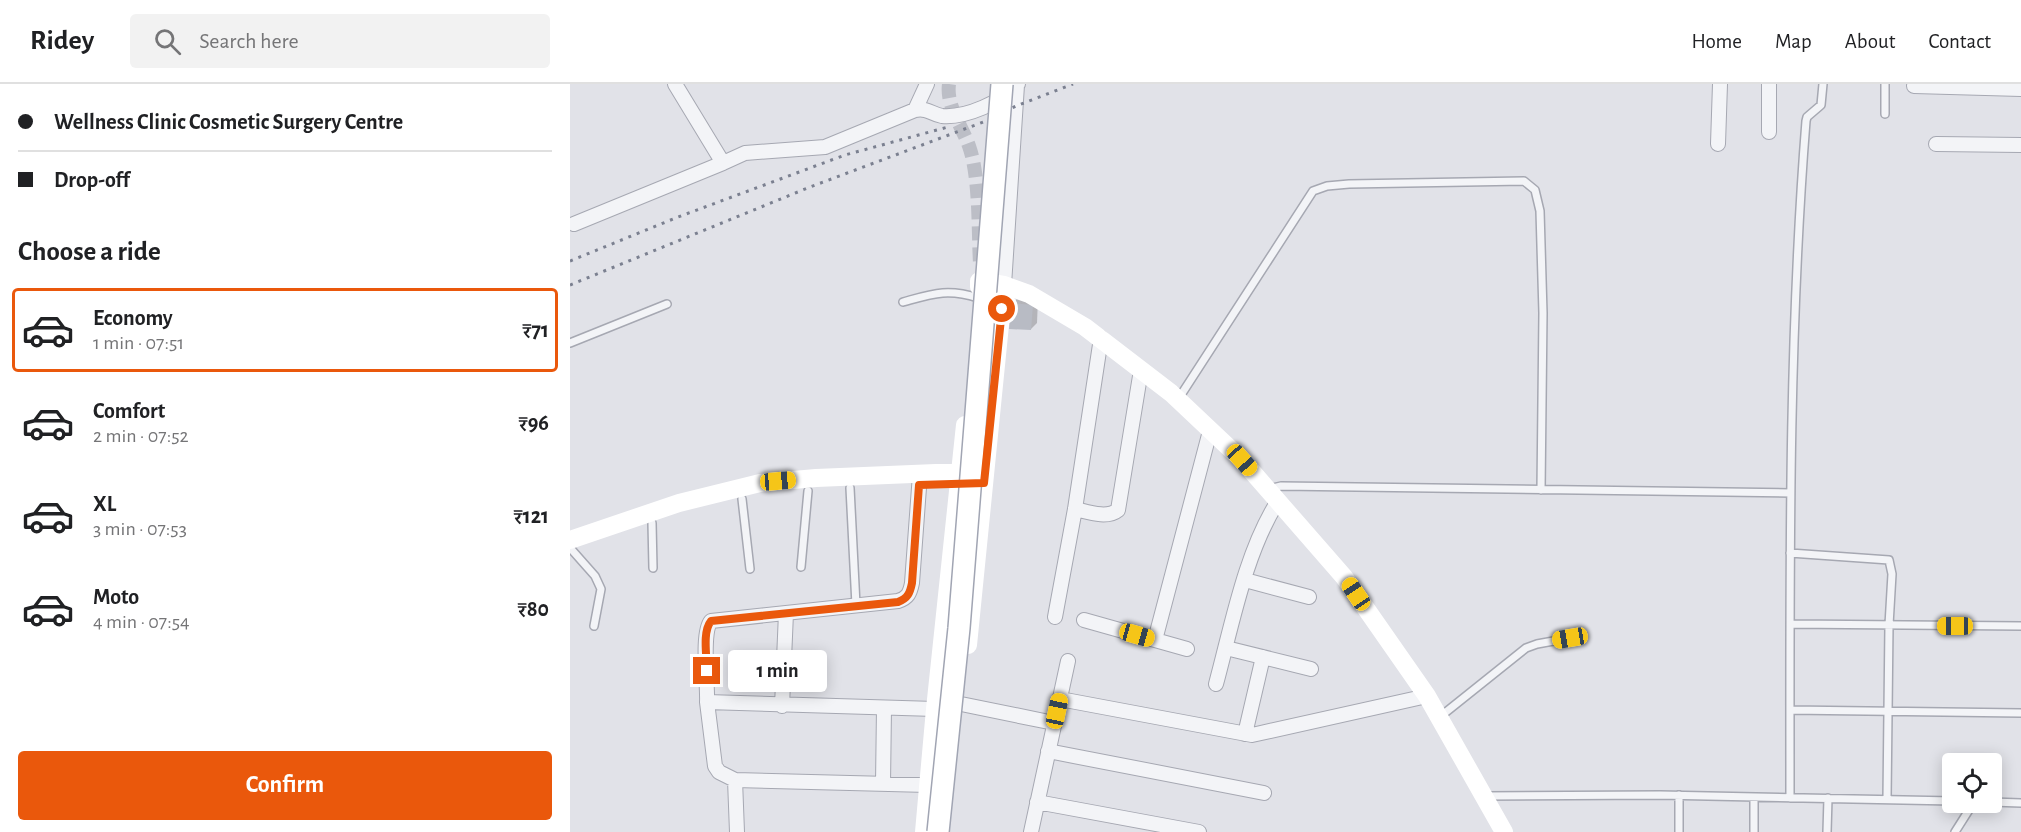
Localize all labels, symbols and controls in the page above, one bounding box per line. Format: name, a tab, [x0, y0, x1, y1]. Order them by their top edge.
search box	[130, 14, 550, 68]
icon: search	[151, 25, 184, 58]
text: Ridey	[30, 27, 94, 55]
text: Search here	[199, 30, 299, 52]
text: Home	[1691, 31, 1742, 52]
text: Map	[1775, 31, 1812, 52]
text: About	[1845, 31, 1895, 52]
text: Contact	[1928, 31, 1991, 52]
text: Wellness Clinic Cosmetic Surgery Centre	[54, 111, 403, 133]
text: Drop-off	[54, 169, 130, 191]
text: Choose a ride	[18, 238, 161, 265]
route start	[988, 295, 1015, 322]
icon: car	[21, 303, 75, 357]
text: Economy	[93, 307, 173, 329]
text: ₹71	[522, 319, 549, 341]
text: 1 min · 07:51	[93, 333, 184, 353]
icon: car	[21, 396, 75, 450]
text: Comfort	[93, 400, 165, 422]
text: ₹96	[519, 412, 549, 434]
text: 2 min · 07:52	[93, 426, 189, 446]
car	[1223, 441, 1261, 479]
car	[759, 470, 797, 492]
icon: car	[21, 489, 75, 543]
text: XL	[93, 493, 116, 515]
text: ₹121	[514, 505, 549, 527]
text: 3 min · 07:53	[93, 519, 187, 539]
car	[1338, 574, 1374, 614]
icon: car	[21, 582, 75, 636]
text: Moto	[93, 586, 139, 608]
text: ₹80	[517, 598, 549, 620]
text: 4 min · 07:54	[93, 612, 190, 632]
car	[1937, 617, 1973, 635]
car	[1117, 621, 1157, 649]
car	[1551, 626, 1589, 650]
callout: 1 min	[728, 650, 827, 692]
route end	[693, 657, 720, 684]
text: 1 min	[756, 661, 799, 681]
car	[1044, 692, 1070, 730]
button: Confirm	[18, 751, 552, 820]
map controls	[1942, 753, 2002, 813]
button: locate	[1942, 753, 2002, 813]

